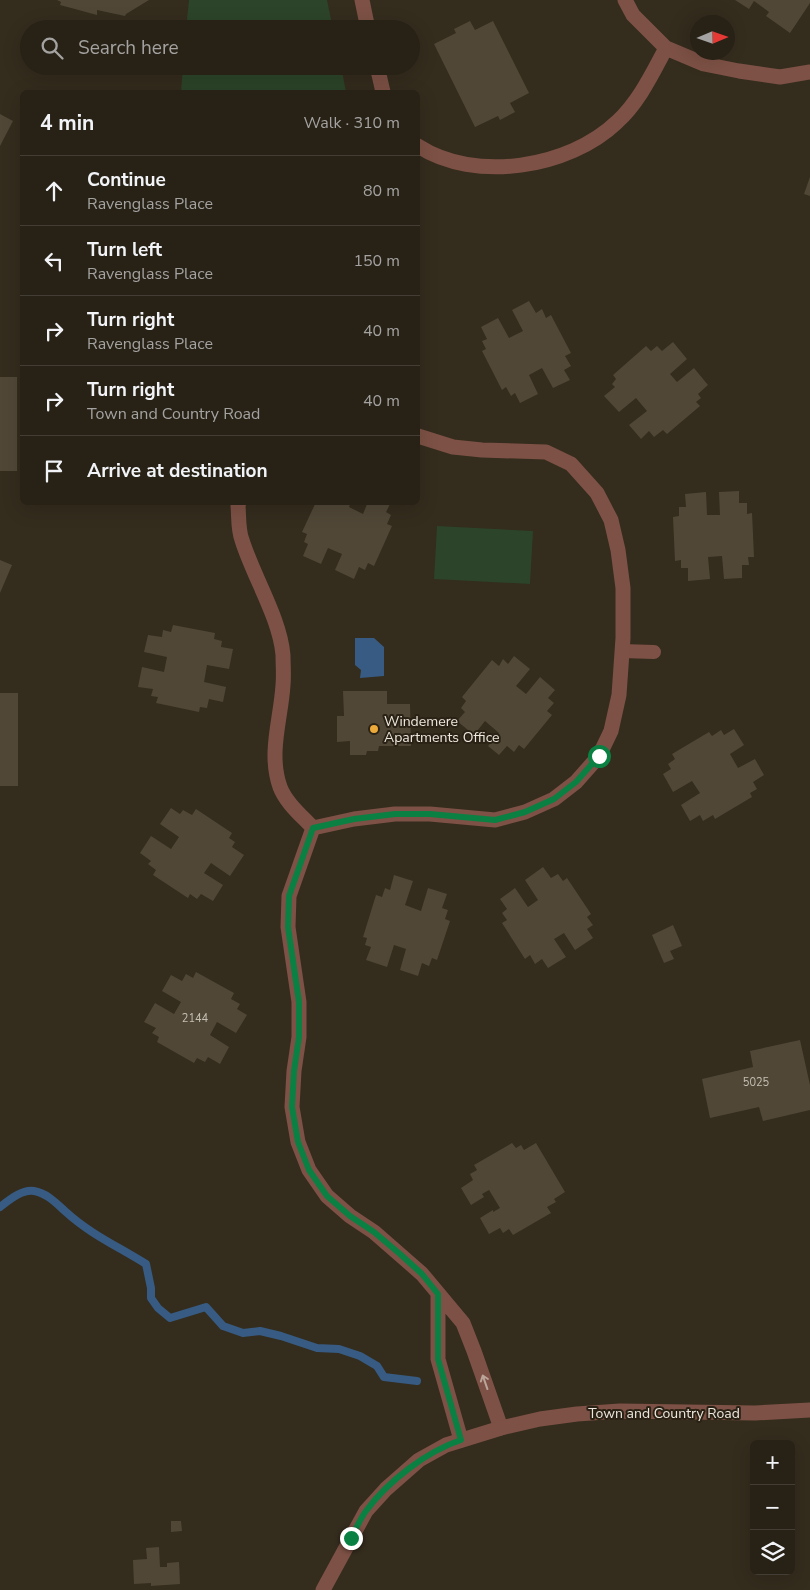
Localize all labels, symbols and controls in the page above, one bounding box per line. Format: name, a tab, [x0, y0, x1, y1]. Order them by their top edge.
north arrow	[690, 15, 735, 60]
search box	[20, 20, 420, 75]
icon: search	[38, 34, 66, 62]
text: Search here	[78, 35, 179, 61]
text: 4 min	[40, 109, 94, 137]
text: Walk · 310 m	[304, 112, 400, 134]
text: Continue	[87, 167, 166, 193]
icon: ahead	[40, 177, 68, 205]
text: 80 m	[363, 180, 400, 202]
text: Ravenglass Place	[87, 193, 213, 215]
text: Turn left	[87, 237, 162, 263]
icon: left	[40, 247, 68, 275]
text: 150 m	[353, 250, 400, 272]
text: Ravenglass Place	[87, 263, 213, 285]
text: Turn right	[87, 307, 174, 333]
icon: right	[40, 317, 68, 345]
text: 40 m	[363, 320, 400, 342]
text: Ravenglass Place	[87, 333, 213, 355]
text: Turn right	[87, 377, 174, 403]
icon: right	[40, 387, 68, 415]
text: 40 m	[363, 390, 400, 412]
text: Town and Country Road	[87, 403, 260, 425]
icon: arrive	[40, 457, 68, 485]
text: Arrive at destination	[87, 458, 268, 484]
place label: Windemere Apartments Office	[384, 712, 499, 747]
marker: Windemere Apartments Office	[368, 723, 380, 735]
route start	[588, 745, 611, 768]
house number: 2144	[182, 1011, 209, 1026]
house number: 5025	[743, 1075, 770, 1090]
one-way arrow	[480, 1375, 489, 1391]
street label: Town and Country Road	[588, 1404, 740, 1423]
map controls	[750, 1440, 795, 1575]
button: +	[750, 1440, 795, 1485]
button: −	[750, 1485, 795, 1530]
route end	[340, 1527, 363, 1550]
button: layers	[750, 1530, 795, 1575]

